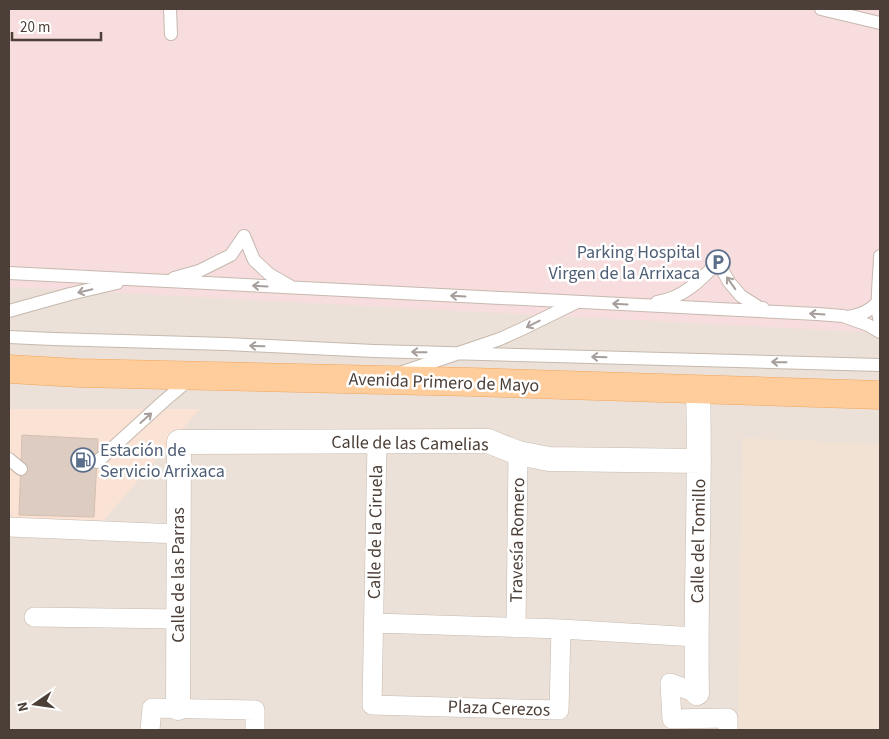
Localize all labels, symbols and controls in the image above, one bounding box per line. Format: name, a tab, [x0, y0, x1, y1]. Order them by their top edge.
scale bar	[12, 10, 101, 42]
text: 20 m	[20, 17, 50, 38]
place label: Parking Hospital Virgen de la Arrixaca	[549, 240, 700, 286]
parking icon: Parking Hospital Virgen de la Arrixaca	[705, 249, 731, 275]
one-way arrow	[726, 276, 736, 290]
one-way arrow	[253, 281, 269, 290]
one-way arrow	[77, 287, 93, 296]
one-way arrow	[450, 291, 466, 300]
one-way arrow	[612, 299, 628, 309]
one-way arrow	[809, 310, 825, 319]
one-way arrow	[526, 319, 541, 329]
one-way arrow	[249, 341, 265, 350]
one-way arrow	[411, 347, 427, 356]
one-way arrow	[591, 352, 608, 362]
one-way arrow	[771, 357, 788, 367]
street label: Avenida Primero de Mayo	[348, 367, 540, 398]
one-way arrow	[139, 412, 152, 424]
street label: Calle de las Camelias	[331, 430, 489, 457]
place label: Estación de Servicio Arrixaca	[100, 438, 225, 484]
fuel station icon: Estación de Servicio Arrixaca	[70, 447, 96, 473]
street label: Calle de la Ciruela	[362, 465, 389, 599]
street label: Travesía Romero	[504, 477, 531, 603]
street label: Calle del Tomillo	[685, 478, 712, 604]
street label: Calle de las Parras	[166, 507, 191, 643]
north arrow	[10, 679, 60, 729]
street label: Plaza Cerezos	[447, 694, 551, 723]
text: N	[13, 700, 34, 713]

